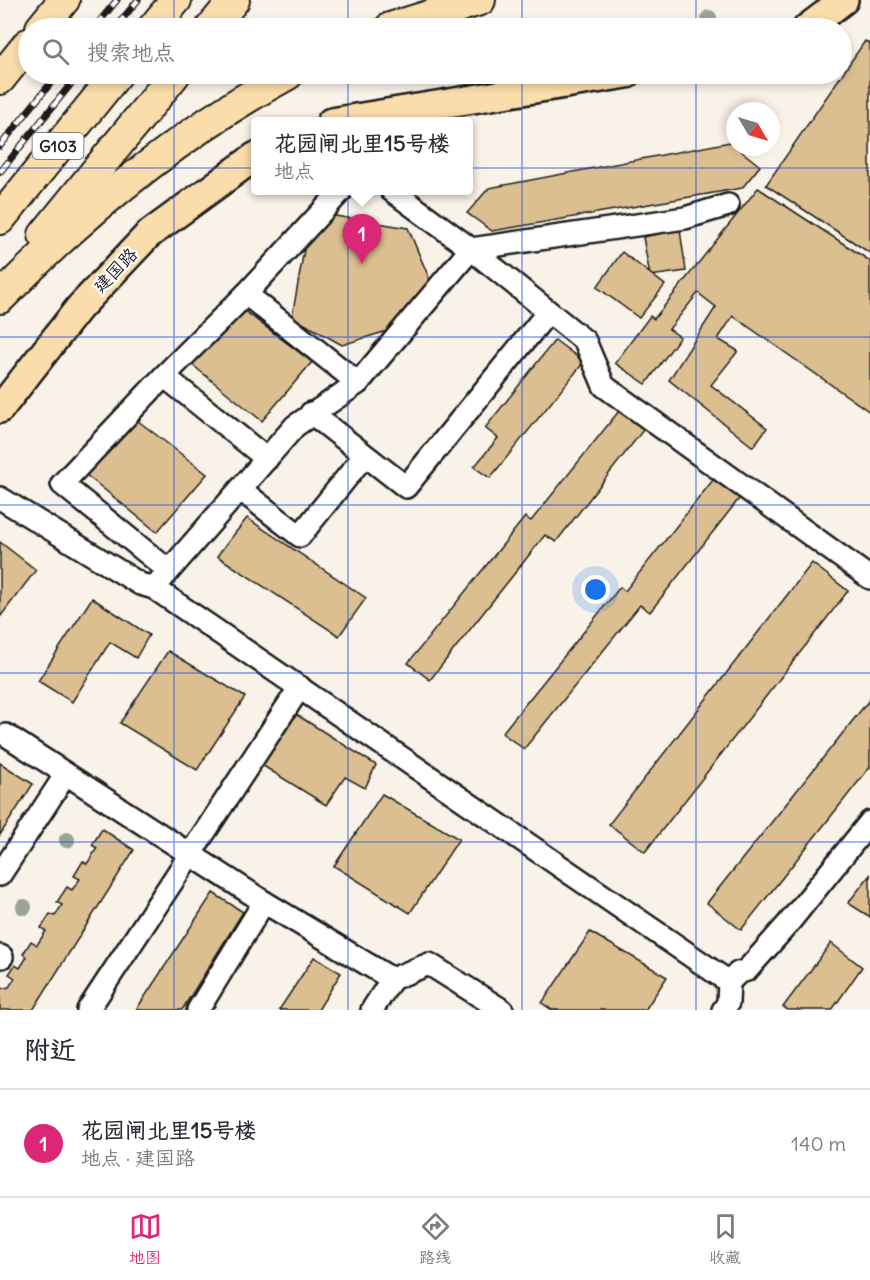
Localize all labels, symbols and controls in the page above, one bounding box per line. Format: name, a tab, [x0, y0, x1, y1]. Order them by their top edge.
search box	[18, 18, 852, 84]
icon: search	[39, 35, 72, 68]
text: 搜索地点	[87, 38, 175, 66]
north arrow	[726, 102, 780, 156]
popup	[251, 117, 473, 195]
text: 花园闸北里15号楼	[274, 129, 450, 157]
road number: G103	[32, 133, 84, 159]
text: 地点	[274, 158, 314, 183]
pin: 1	[342, 214, 382, 264]
street label: 建国路	[88, 243, 142, 297]
your location	[581, 575, 610, 604]
text: 附近	[24, 1033, 76, 1066]
text: 花园闸北里15号楼	[81, 1116, 256, 1144]
text: 1	[40, 1131, 47, 1156]
text: 140 m	[791, 1131, 846, 1156]
text: 地点 · 建国路	[81, 1145, 195, 1170]
tab: 地图	[129, 1210, 162, 1268]
tab: 路线	[419, 1210, 452, 1268]
tab: 收藏	[709, 1210, 742, 1268]

